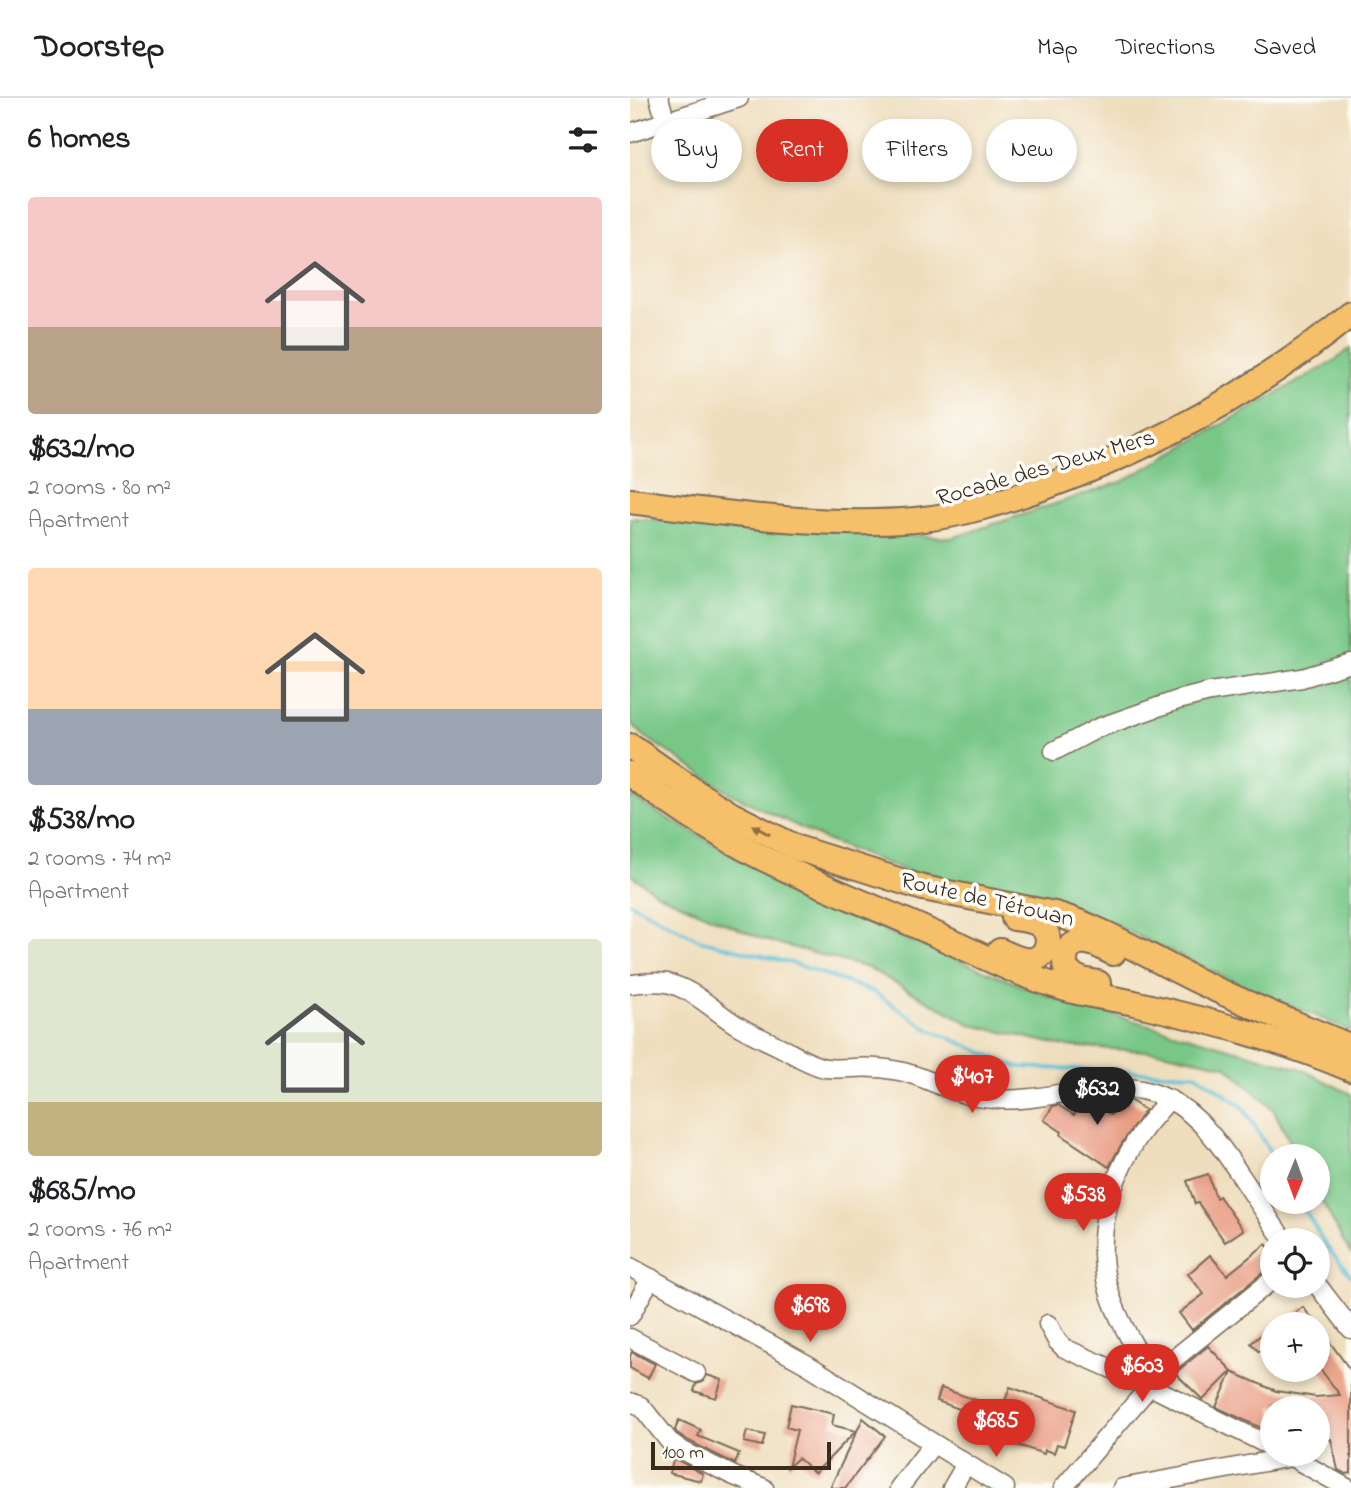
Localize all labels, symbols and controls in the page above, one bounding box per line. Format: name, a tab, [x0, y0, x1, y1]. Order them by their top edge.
text: Doorstep	[35, 24, 164, 72]
text: Map	[1037, 31, 1078, 66]
text: Directions	[1116, 31, 1215, 66]
text: Saved	[1253, 31, 1316, 66]
text: 6 homes	[28, 118, 131, 162]
chip: Buy	[651, 119, 742, 182]
chip: Rent	[756, 119, 848, 182]
chip: Filters	[862, 119, 972, 182]
chip: New	[986, 119, 1077, 182]
icon: filters	[564, 121, 602, 159]
icon: home	[252, 243, 378, 369]
street label: Rocade des Deux Mers	[933, 421, 1159, 517]
text: $632/mo	[28, 428, 135, 472]
text: 2 rooms · 80 m²	[28, 472, 171, 505]
text: Apartment	[28, 505, 129, 538]
icon: home	[252, 614, 378, 740]
text: $538/mo	[28, 799, 135, 843]
one-way arrow	[751, 825, 771, 836]
text: 2 rooms · 74 m²	[28, 843, 172, 876]
street label: Route de Tétouan	[897, 864, 1077, 938]
text: Apartment	[28, 876, 129, 909]
icon: home	[252, 985, 378, 1111]
pin: $407	[931, 1056, 1013, 1115]
text: $407	[951, 1061, 993, 1094]
pin: $632	[1056, 1068, 1138, 1127]
text: $632	[1075, 1073, 1119, 1106]
north arrow	[1260, 1144, 1330, 1214]
map controls	[1260, 1144, 1330, 1466]
text: $685/mo	[28, 1170, 136, 1214]
pin: $538	[1042, 1174, 1124, 1233]
text: $538	[1060, 1179, 1106, 1212]
text: 2 rooms · 76 m²	[28, 1214, 172, 1247]
button: locate	[1260, 1228, 1330, 1298]
text: Apartment	[28, 1247, 129, 1280]
pin: $698	[769, 1284, 851, 1344]
text: $698	[790, 1290, 830, 1323]
button: +	[1260, 1312, 1330, 1382]
pin: $603	[1101, 1344, 1183, 1404]
text: $603	[1120, 1350, 1164, 1383]
button: −	[1260, 1396, 1330, 1466]
pin: $685	[955, 1400, 1037, 1459]
text: $685	[973, 1405, 1019, 1438]
scale bar	[651, 1439, 831, 1471]
text: 100 m	[662, 1440, 704, 1467]

